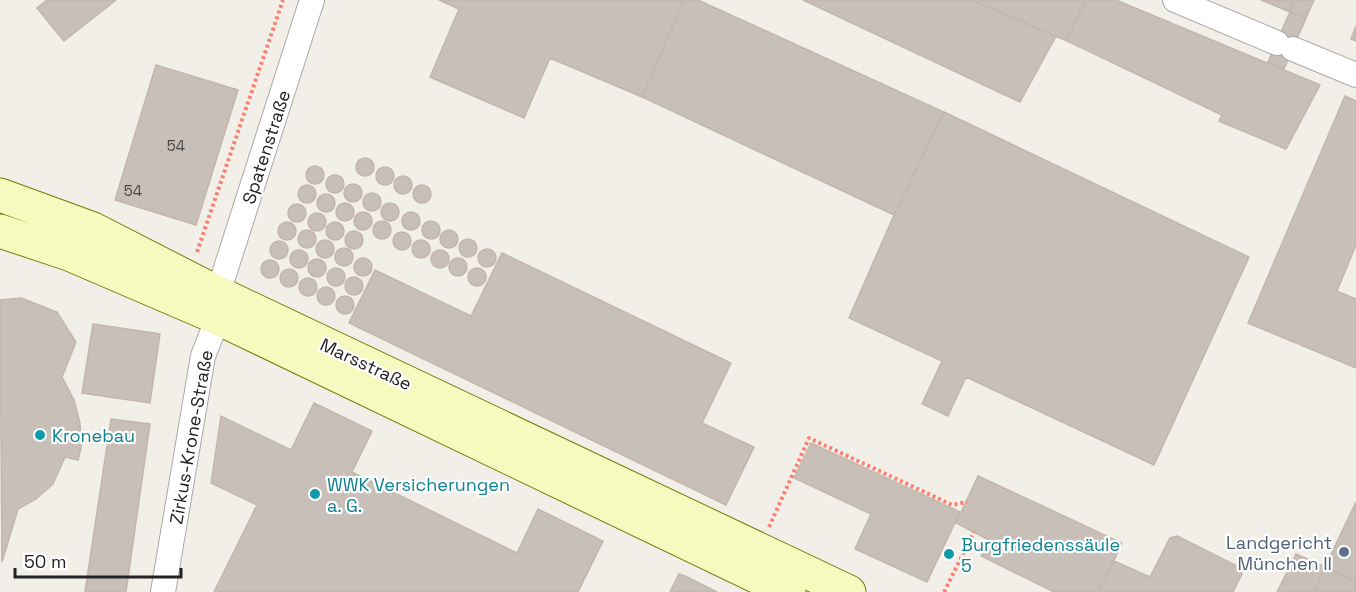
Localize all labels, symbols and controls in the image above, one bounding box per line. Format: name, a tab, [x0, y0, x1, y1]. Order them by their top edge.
street label: Spatenstraße	[237, 87, 295, 207]
house number: 54	[167, 136, 185, 155]
house number: 54	[124, 181, 142, 200]
street label: Marsstraße	[317, 333, 415, 395]
street label: Zirkus-Krone-Straße	[164, 348, 218, 526]
place label: Kronebau	[52, 424, 135, 447]
marker: Kronebau	[33, 428, 47, 442]
place label: WWK Versicherungen a. G.	[327, 473, 510, 517]
marker: WWK Versicherungen a. G.	[308, 487, 322, 501]
place label: Landgericht München II	[1226, 531, 1332, 575]
place label: Burgfriedenssäule 5	[961, 533, 1120, 577]
scale bar	[15, 541, 182, 579]
marker: Landgericht München II	[1337, 545, 1351, 559]
marker: Burgfriedenssäule 5	[942, 547, 956, 561]
text: 50 m	[24, 550, 66, 573]

